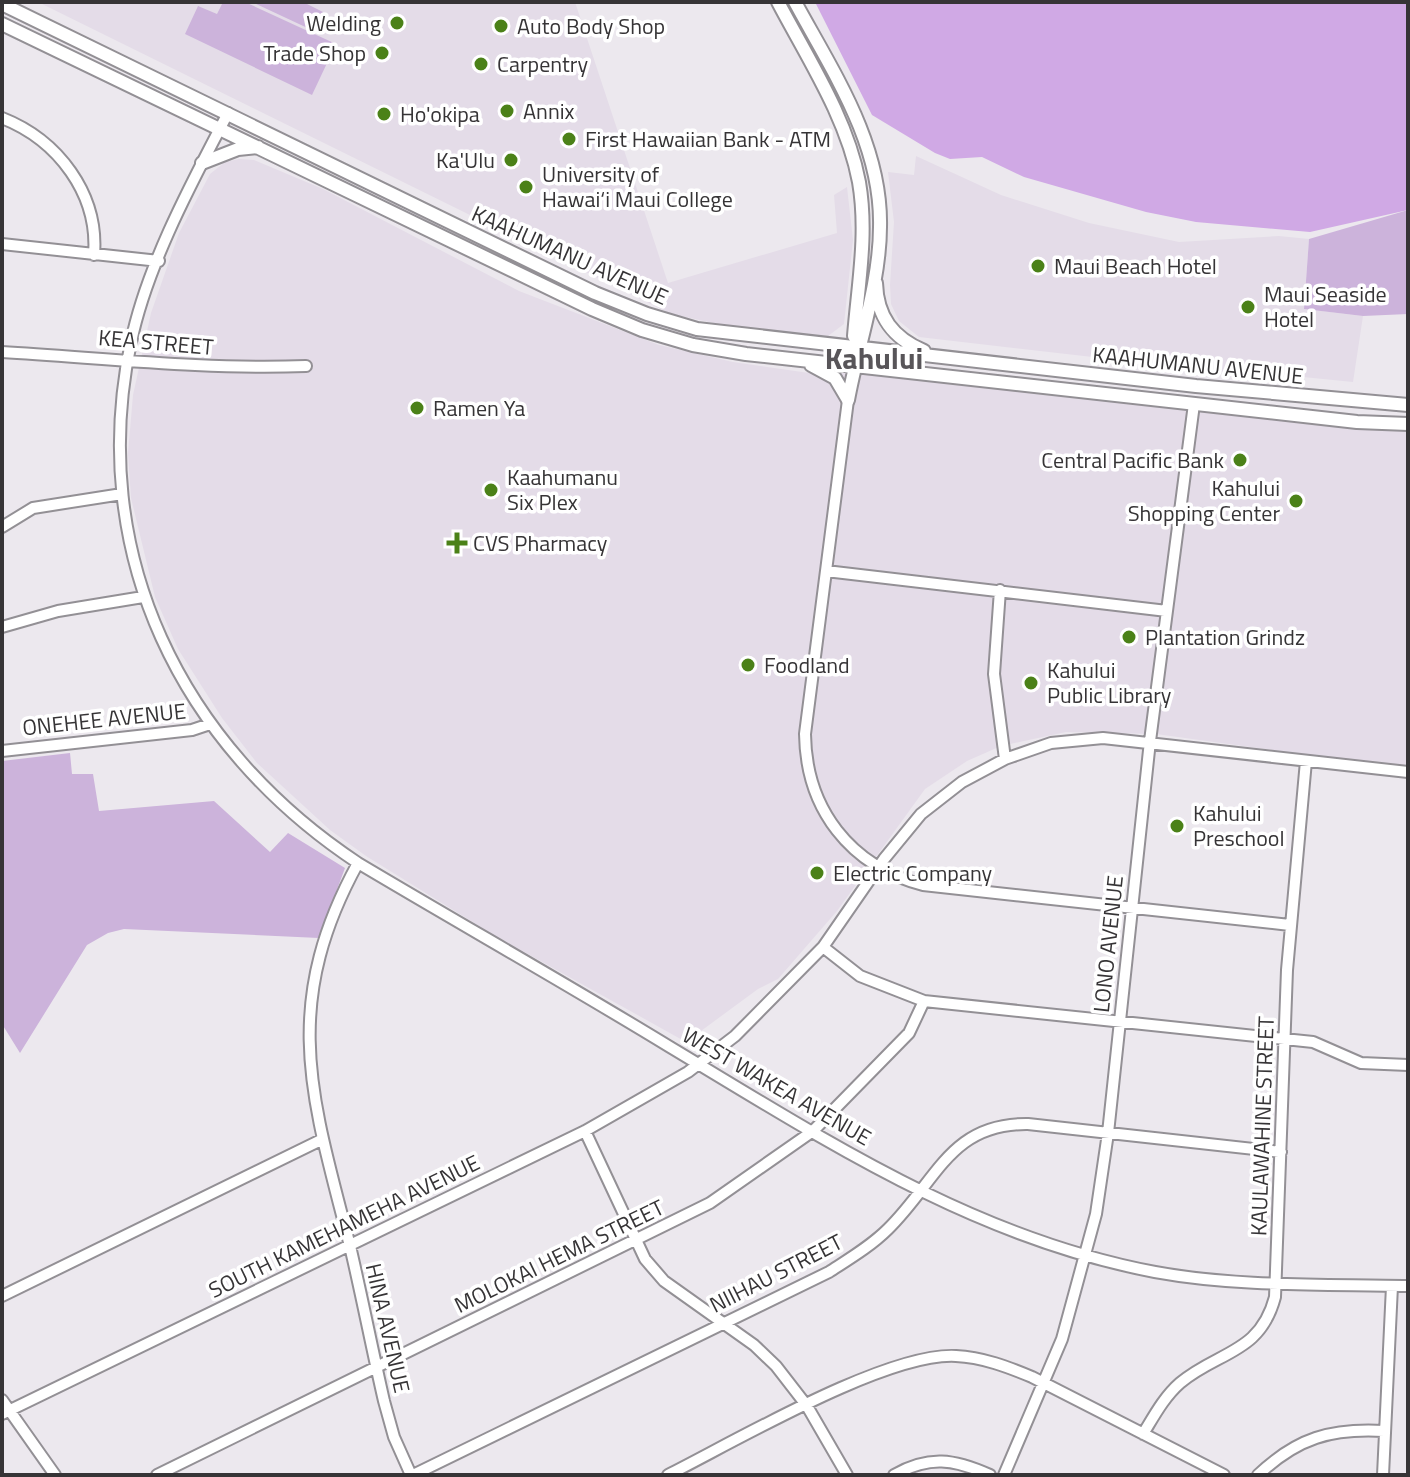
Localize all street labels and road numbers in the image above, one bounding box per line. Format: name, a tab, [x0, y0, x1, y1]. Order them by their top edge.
street label: KAAHUMANU AVENUE	[466, 196, 674, 314]
street label: KEA STREET	[97, 320, 215, 364]
street label: KAAHUMANU AVENUE	[1091, 337, 1305, 393]
street label: ONEHEE AVENUE	[21, 694, 187, 744]
street label: LONO AVENUE	[1084, 874, 1132, 1014]
street label: KAULAWAHINE STREET	[1241, 1015, 1283, 1237]
street label: WEST WAKEA AVENUE	[676, 1018, 878, 1154]
street label: SOUTH KAMEHAMEHA AVENUE	[203, 1145, 485, 1307]
street label: MOLOKAI HEMA STREET	[448, 1190, 670, 1322]
street label: NIIHAU STREET	[703, 1225, 849, 1321]
street label: HINA AVENUE	[357, 1260, 419, 1396]

